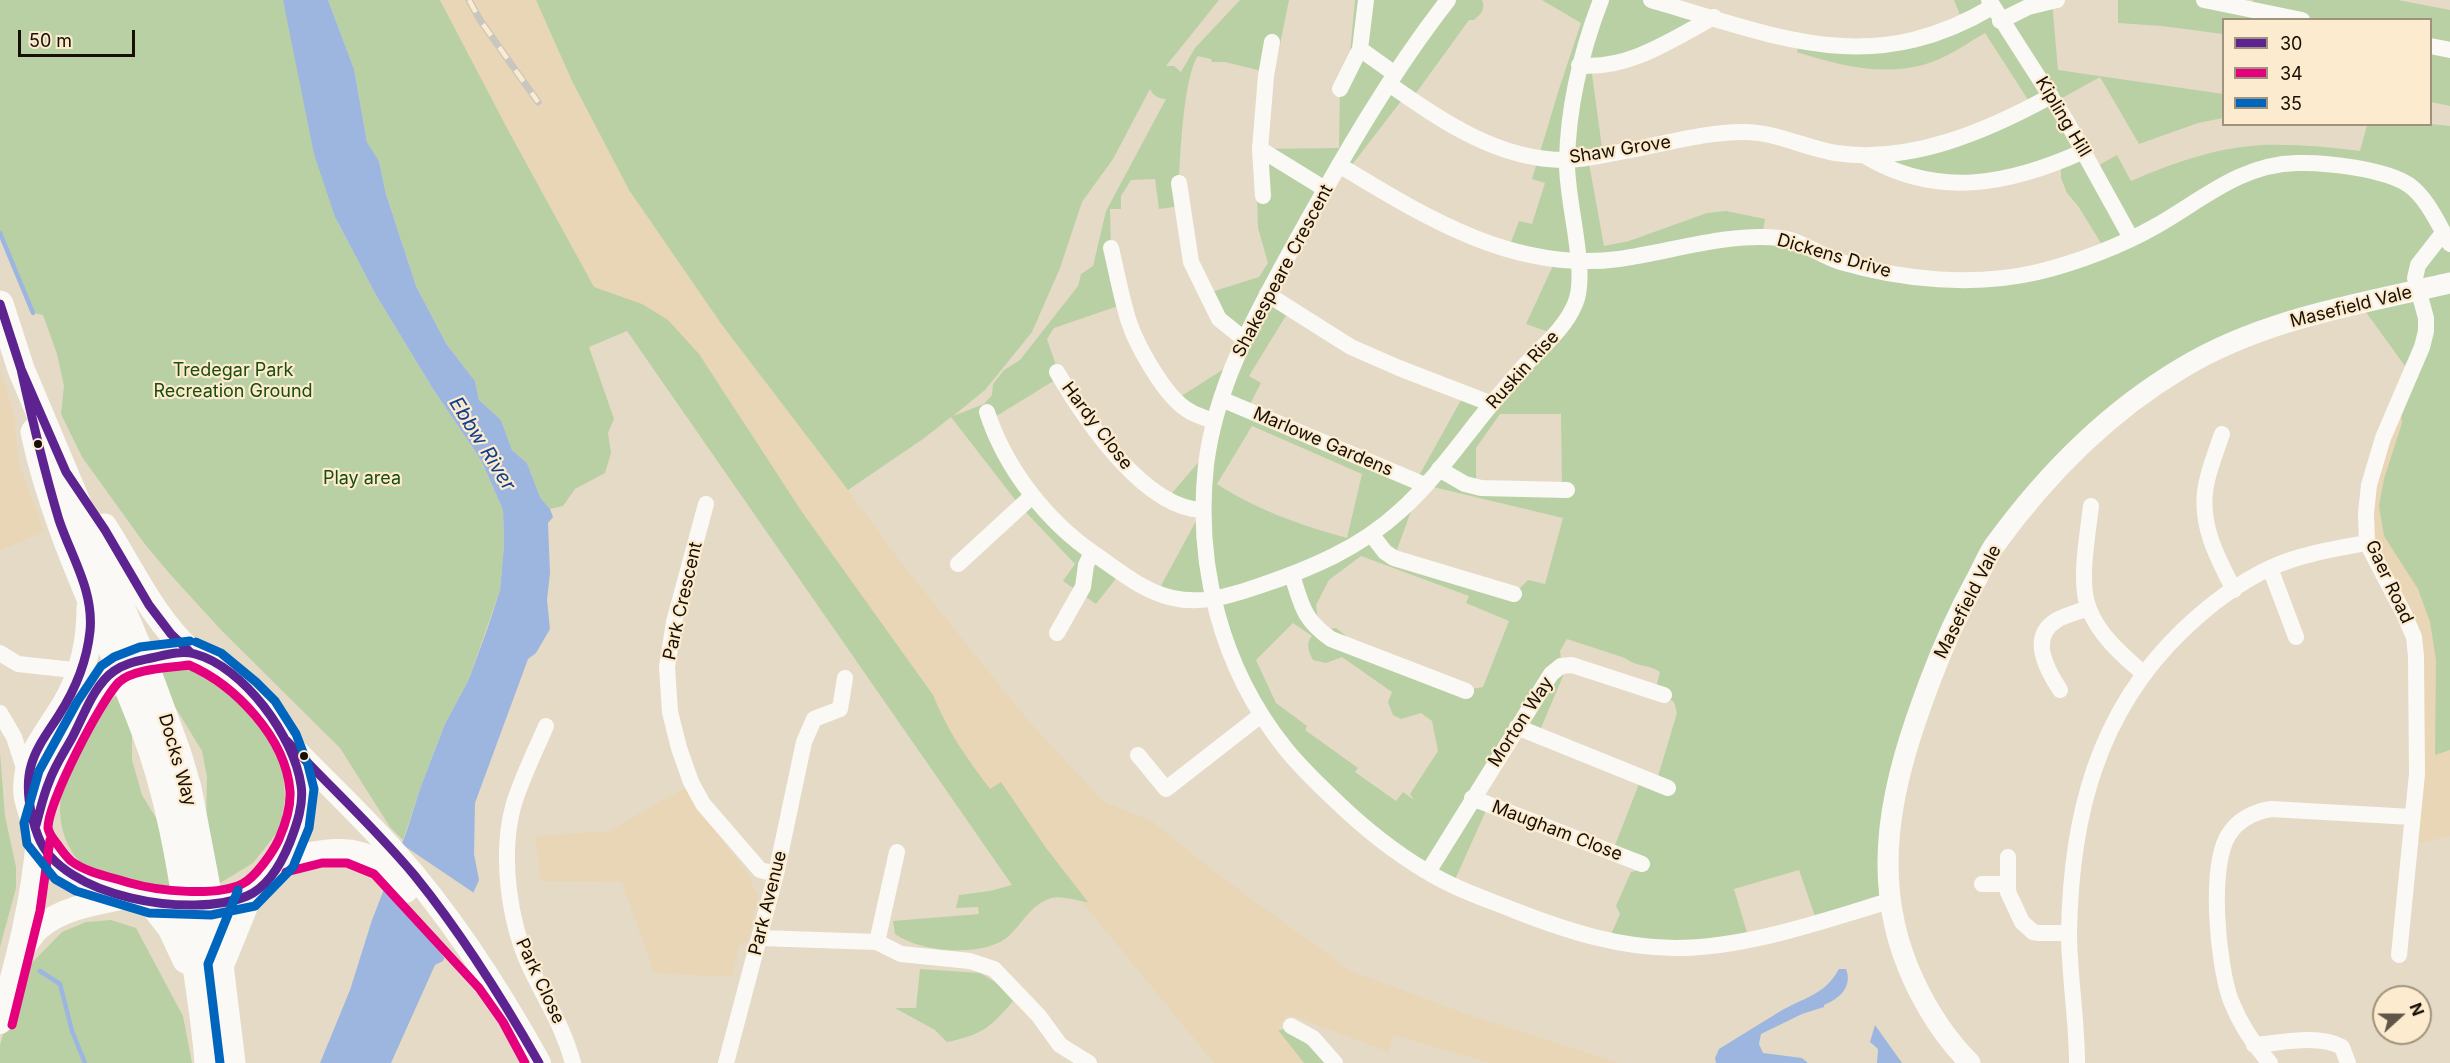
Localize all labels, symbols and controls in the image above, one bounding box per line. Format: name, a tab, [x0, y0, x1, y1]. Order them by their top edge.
scale bar	[21, 18, 138, 56]
legend	[2222, 18, 2432, 126]
text: 50 m	[29, 30, 72, 51]
text: 30	[2280, 33, 2302, 54]
text: 34	[2280, 63, 2303, 84]
street label: Kipling Hill	[2031, 73, 2095, 161]
text: 35	[2280, 93, 2302, 114]
street label: Shaw Grove	[1568, 131, 1672, 169]
street label: Shakespeare Crescent	[1228, 181, 1338, 361]
street label: Dickens Drive	[1775, 229, 1893, 283]
street label: Masefield Vale	[2288, 281, 2414, 333]
street label: Ruskin Rise	[1482, 327, 1564, 413]
park label: Tredegar Park Recreation Ground	[153, 360, 313, 403]
street label: Hardy Close	[1057, 378, 1137, 474]
water label: Ebbw River	[444, 393, 520, 495]
street label: Marlowe Gardens	[1250, 403, 1396, 481]
unlabelled marker	[32, 438, 44, 450]
park label: Play area	[323, 468, 401, 490]
street label: Gaer Road	[2360, 537, 2418, 627]
street label: Park Crescent	[659, 540, 707, 662]
street label: Masefield Vale	[1930, 542, 2006, 662]
street label: Morton Way	[1484, 673, 1558, 771]
street label: Docks Way	[153, 711, 201, 809]
unlabelled marker	[298, 750, 310, 762]
street label: Maugham Close	[1489, 796, 1625, 866]
street label: Park Avenue	[745, 849, 791, 957]
street label: Park Close	[511, 935, 569, 1027]
north arrow	[2372, 985, 2432, 1045]
text: N	[2405, 1000, 2428, 1019]

